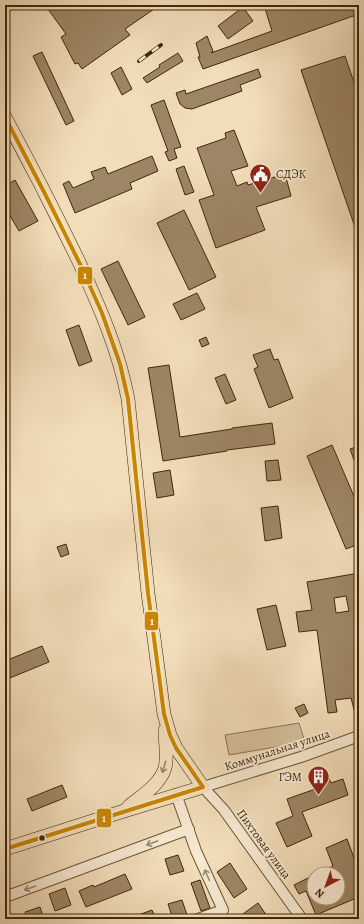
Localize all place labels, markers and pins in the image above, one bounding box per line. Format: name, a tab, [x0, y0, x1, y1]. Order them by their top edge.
public building icon: СДЭК	[248, 161, 274, 194]
place label: СДЭК	[276, 166, 307, 182]
building icon: ГЭМ	[305, 764, 331, 797]
place label: ГЭМ	[279, 769, 302, 785]
unlabelled marker	[37, 833, 47, 843]

